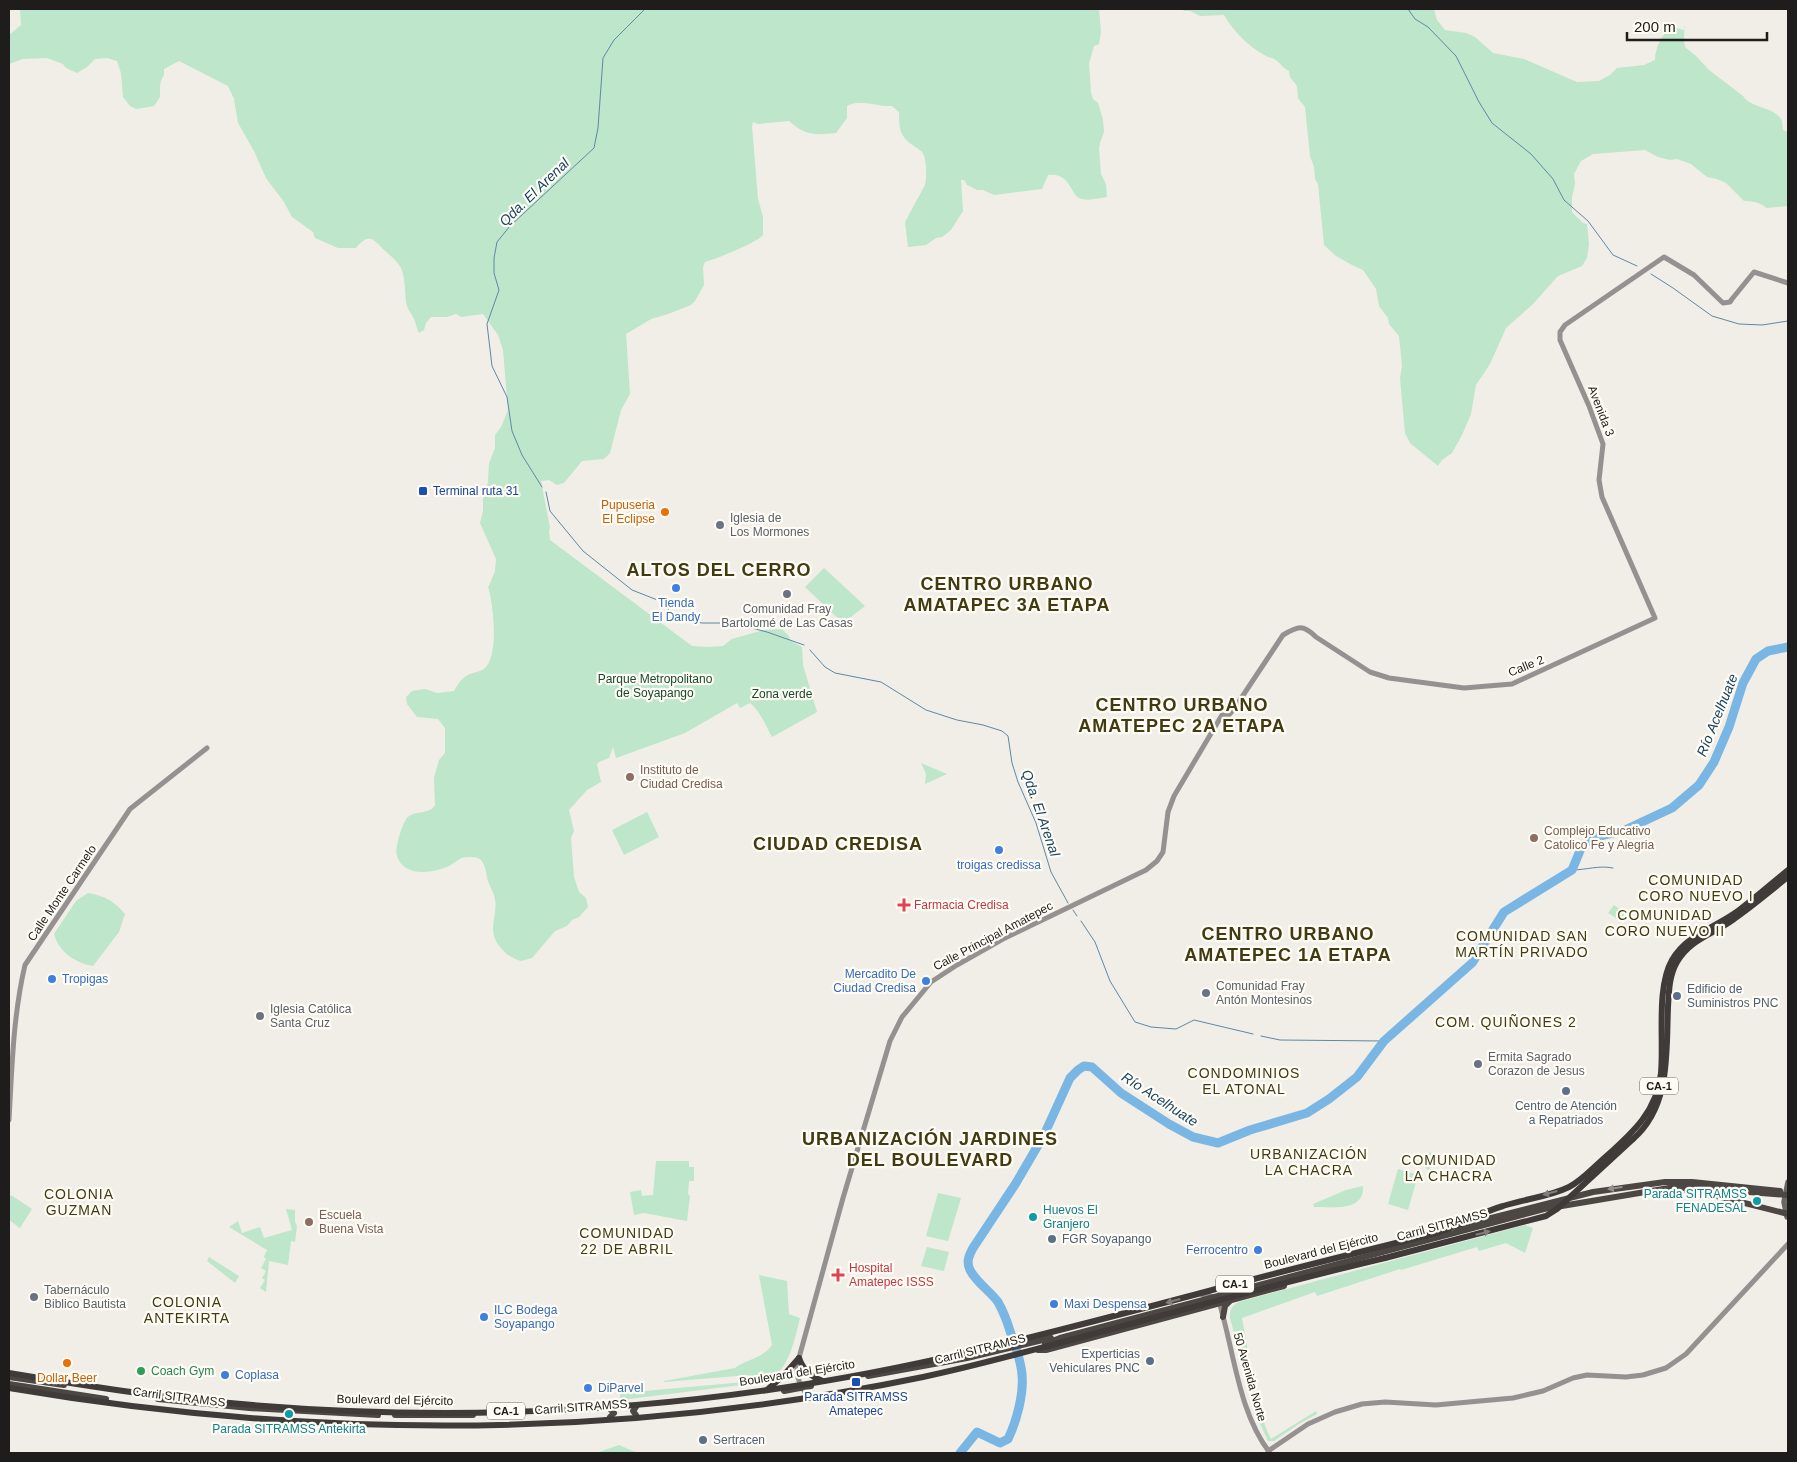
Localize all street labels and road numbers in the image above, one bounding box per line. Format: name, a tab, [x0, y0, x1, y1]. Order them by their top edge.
street label: Avenida 3	[1585, 384, 1617, 439]
street label: Calle 2	[1506, 652, 1546, 679]
street label: Calle Monte Carmelo	[25, 842, 99, 944]
street label: Calle Principal Amatepec	[931, 899, 1055, 973]
road number: CA-1	[1640, 1078, 1678, 1094]
street label: Carril SITRAMSS	[1395, 1206, 1489, 1244]
street label: Boulevard del Ejército	[1263, 1230, 1380, 1272]
road number: CA-1	[1216, 1276, 1254, 1292]
street label: Carril SITRAMSS	[933, 1331, 1027, 1367]
street label: 50 Avenida Norte	[1231, 1331, 1269, 1423]
street label: Boulevard del Ejército	[738, 1357, 856, 1389]
street label: Carril SITRAMSS	[132, 1384, 226, 1410]
street label: Boulevard del Ejército	[337, 1392, 454, 1408]
street label: Carril SITRAMSS	[534, 1397, 628, 1417]
road number: CA-1	[487, 1402, 525, 1420]

